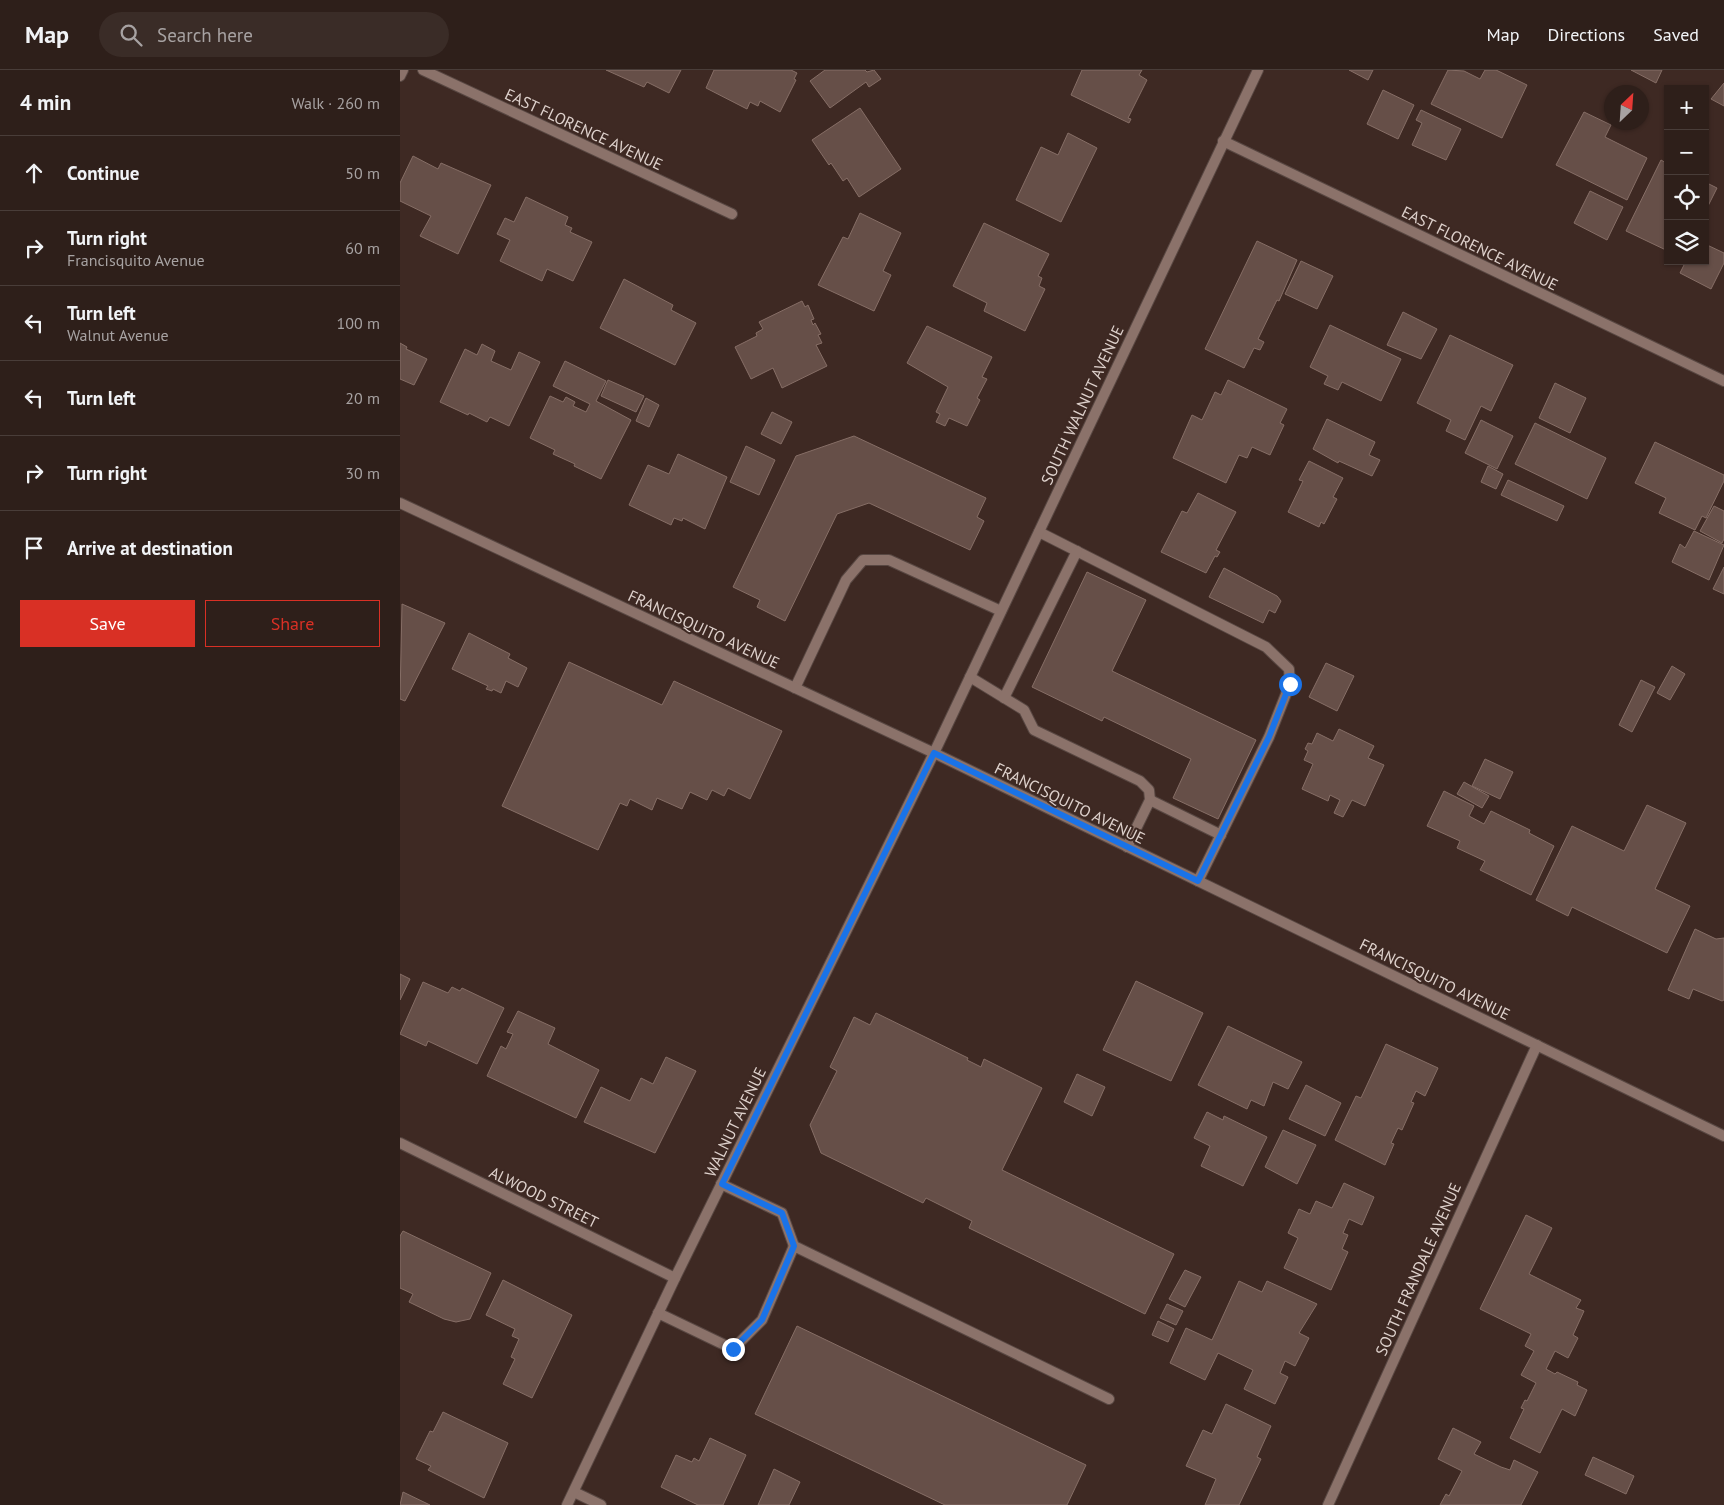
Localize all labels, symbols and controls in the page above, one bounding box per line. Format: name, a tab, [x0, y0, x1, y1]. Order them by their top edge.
search box	[99, 12, 449, 57]
text: Map	[25, 19, 69, 50]
icon: search	[117, 21, 145, 49]
text: Search here	[157, 23, 253, 47]
text: Map	[1487, 23, 1519, 46]
text: Directions	[1547, 23, 1625, 46]
text: Saved	[1653, 23, 1699, 46]
street label: EAST FLORENCE AVENUE	[502, 84, 666, 174]
north arrow	[1604, 85, 1649, 130]
map controls	[1664, 85, 1709, 265]
button: +	[1664, 85, 1709, 130]
text: 4 min	[20, 89, 71, 116]
text: Walk · 260 m	[291, 93, 380, 113]
button: −	[1664, 130, 1709, 175]
icon: ahead	[20, 159, 48, 187]
text: Continue	[67, 161, 139, 185]
text: 50 m	[345, 163, 380, 183]
button: locate	[1664, 175, 1709, 220]
street label: EAST FLORENCE AVENUE	[1398, 201, 1562, 295]
button: layers	[1664, 220, 1709, 265]
text: Turn right	[67, 226, 147, 250]
icon: right	[20, 234, 48, 262]
text: 60 m	[345, 238, 380, 258]
text: Francisquito Avenue	[67, 250, 205, 270]
text: Turn left	[67, 301, 136, 325]
icon: left	[20, 309, 48, 337]
text: 100 m	[337, 313, 380, 333]
street label: SOUTH WALNUT AVENUE	[1036, 322, 1128, 488]
text: Walnut Avenue	[67, 325, 169, 345]
icon: left	[20, 384, 48, 412]
text: Turn left	[67, 386, 136, 410]
text: 20 m	[345, 388, 380, 408]
icon: right	[20, 459, 48, 487]
text: Turn right	[67, 461, 147, 485]
text: 30 m	[345, 463, 380, 483]
icon: arrive	[20, 534, 48, 562]
text: Arrive at destination	[67, 536, 233, 560]
street label: FRANCISQUITO AVENUE	[625, 585, 783, 673]
button: Save	[20, 600, 195, 647]
button: Share	[205, 600, 380, 647]
route start	[1279, 673, 1302, 696]
street label: FRANCISQUITO AVENUE	[992, 758, 1148, 848]
street label: FRANCISQUITO AVENUE	[1357, 934, 1513, 1024]
street label: WALNUT AVENUE	[700, 1064, 770, 1180]
street label: ALWOOD STREET	[486, 1162, 602, 1232]
street label: SOUTH FRANDALE AVENUE	[1371, 1179, 1465, 1359]
route end	[722, 1338, 745, 1361]

